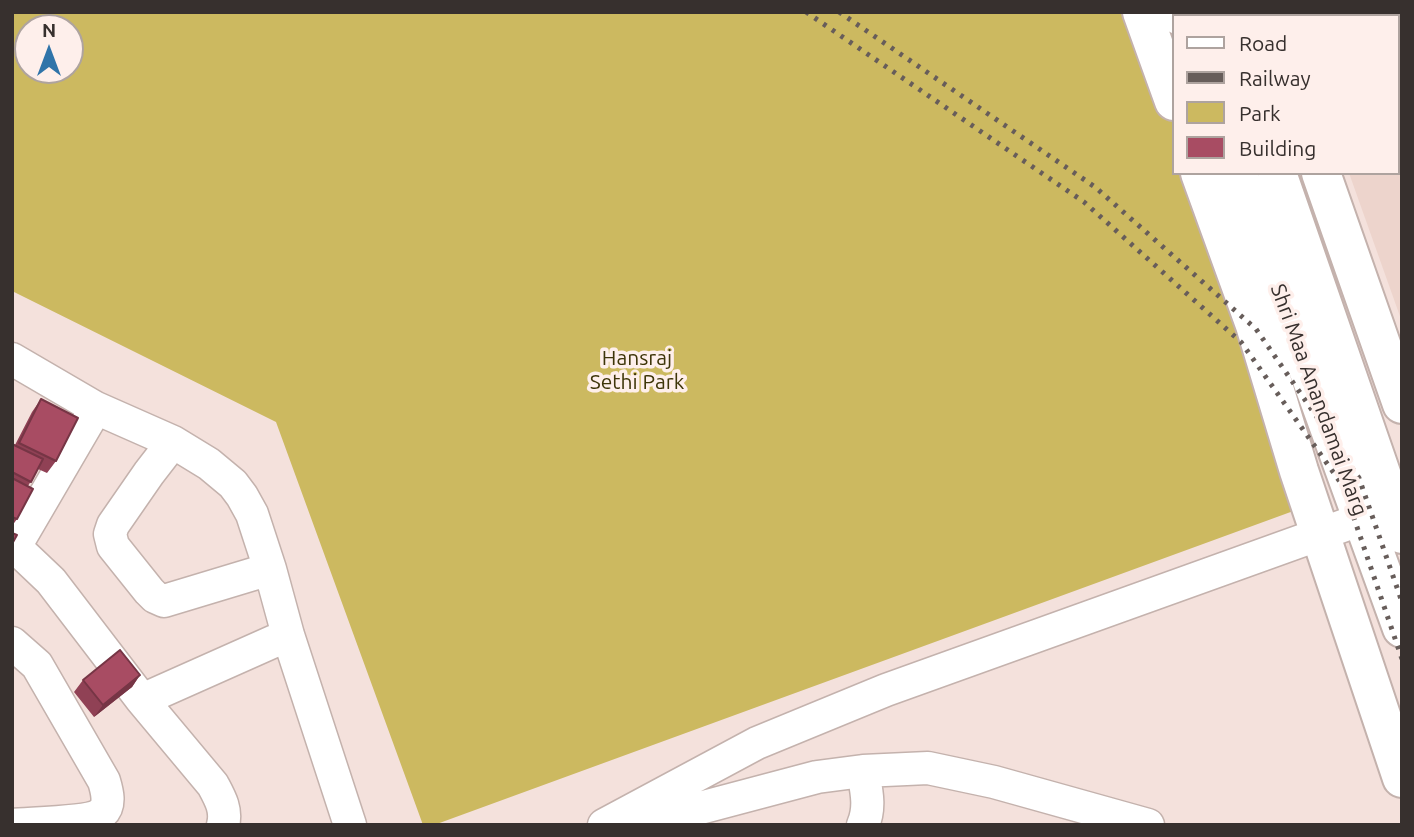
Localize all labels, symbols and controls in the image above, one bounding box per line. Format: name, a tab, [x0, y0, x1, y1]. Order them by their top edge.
north arrow	[14, 14, 84, 84]
legend	[1172, 14, 1400, 175]
text: N	[42, 19, 56, 41]
text: Road	[1239, 31, 1287, 55]
text: Railway	[1239, 66, 1311, 90]
text: Park	[1239, 101, 1281, 125]
text: Building	[1239, 136, 1316, 160]
street label: Shri Maa Anandamai Marg	[1265, 281, 1373, 519]
park label: Hansraj Sethi Park	[590, 345, 684, 395]

